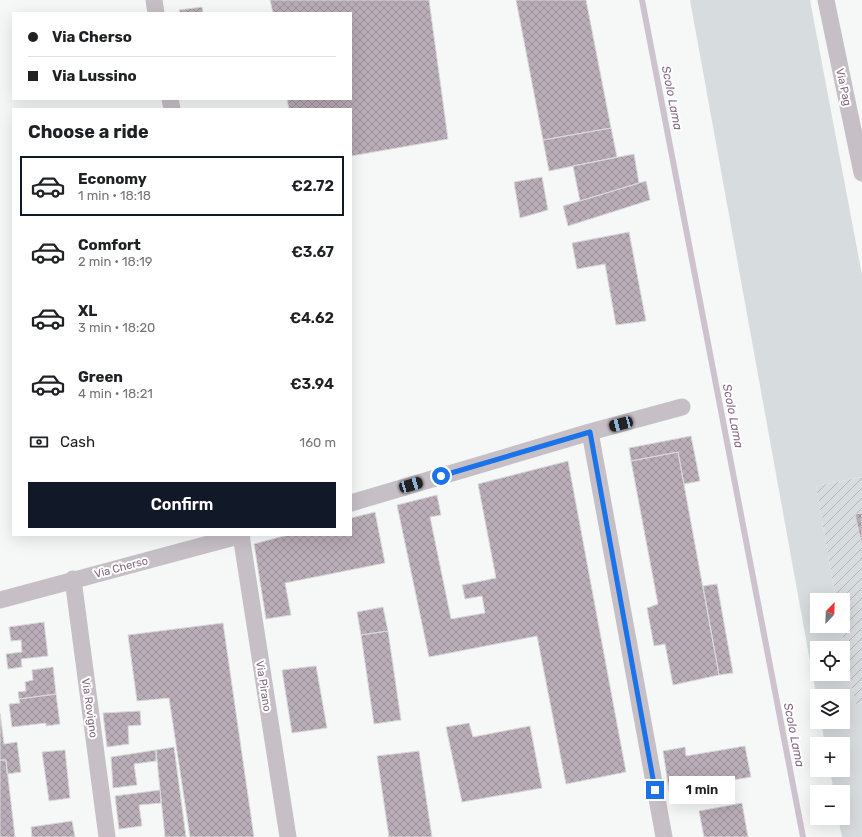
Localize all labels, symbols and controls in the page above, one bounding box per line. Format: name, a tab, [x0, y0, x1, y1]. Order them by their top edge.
text: Via Cherso	[52, 28, 132, 46]
water label: Scolo Lama	[659, 65, 685, 131]
text: Via Lussino	[52, 67, 137, 85]
street label: Via Pag	[833, 67, 854, 107]
text: Choose a ride	[28, 121, 149, 143]
icon: car	[30, 168, 66, 204]
text: Economy	[78, 170, 147, 188]
text: €2.72	[291, 177, 334, 195]
text: 1 min · 18:18	[78, 188, 151, 203]
icon: car	[30, 234, 66, 270]
text: Comfort	[78, 236, 141, 254]
text: €3.67	[291, 243, 334, 261]
text: 2 min · 18:19	[78, 254, 153, 269]
icon: car	[30, 300, 66, 336]
text: XL	[78, 302, 97, 320]
text: €4.62	[289, 309, 334, 327]
text: 3 min · 18:20	[78, 320, 155, 335]
icon: car	[30, 366, 66, 402]
text: Green	[78, 368, 123, 386]
text: €3.94	[290, 375, 334, 393]
water label: Scolo Lama	[720, 383, 746, 449]
text: 4 min · 18:21	[78, 386, 153, 401]
car	[608, 415, 634, 433]
icon: cash	[28, 431, 50, 453]
text: Cash	[60, 433, 95, 451]
text: 160 m	[300, 435, 336, 450]
route start	[432, 467, 450, 485]
car	[398, 476, 424, 494]
button: Confirm	[28, 482, 336, 528]
street label: Via Cherso	[93, 554, 149, 581]
north arrow	[810, 593, 850, 633]
map controls	[810, 593, 850, 825]
button: locate	[810, 641, 850, 681]
street label: Via Pirano	[253, 660, 274, 713]
street label: Via Rovigno	[79, 677, 100, 739]
button: layers	[810, 689, 850, 729]
water label: Scolo Lama	[781, 702, 807, 768]
button: +	[810, 737, 850, 777]
callout: 1 min	[669, 776, 735, 804]
route end	[646, 781, 664, 799]
text: 1 min	[686, 782, 718, 797]
button: −	[810, 785, 850, 825]

